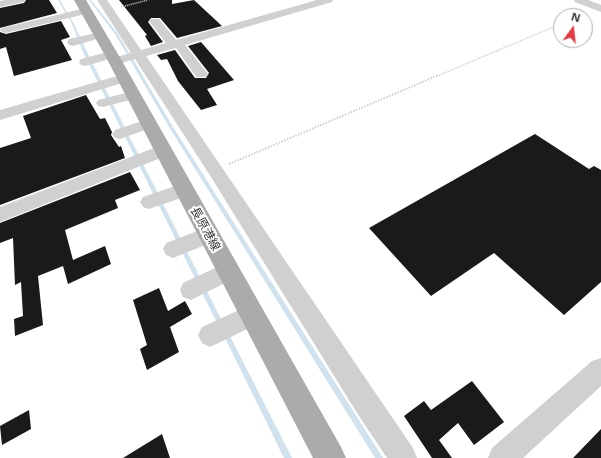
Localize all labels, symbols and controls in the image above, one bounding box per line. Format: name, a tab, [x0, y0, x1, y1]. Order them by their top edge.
north arrow	[553, 8, 593, 48]
text: N	[570, 8, 582, 25]
street label: 長原港線	[187, 205, 223, 253]

